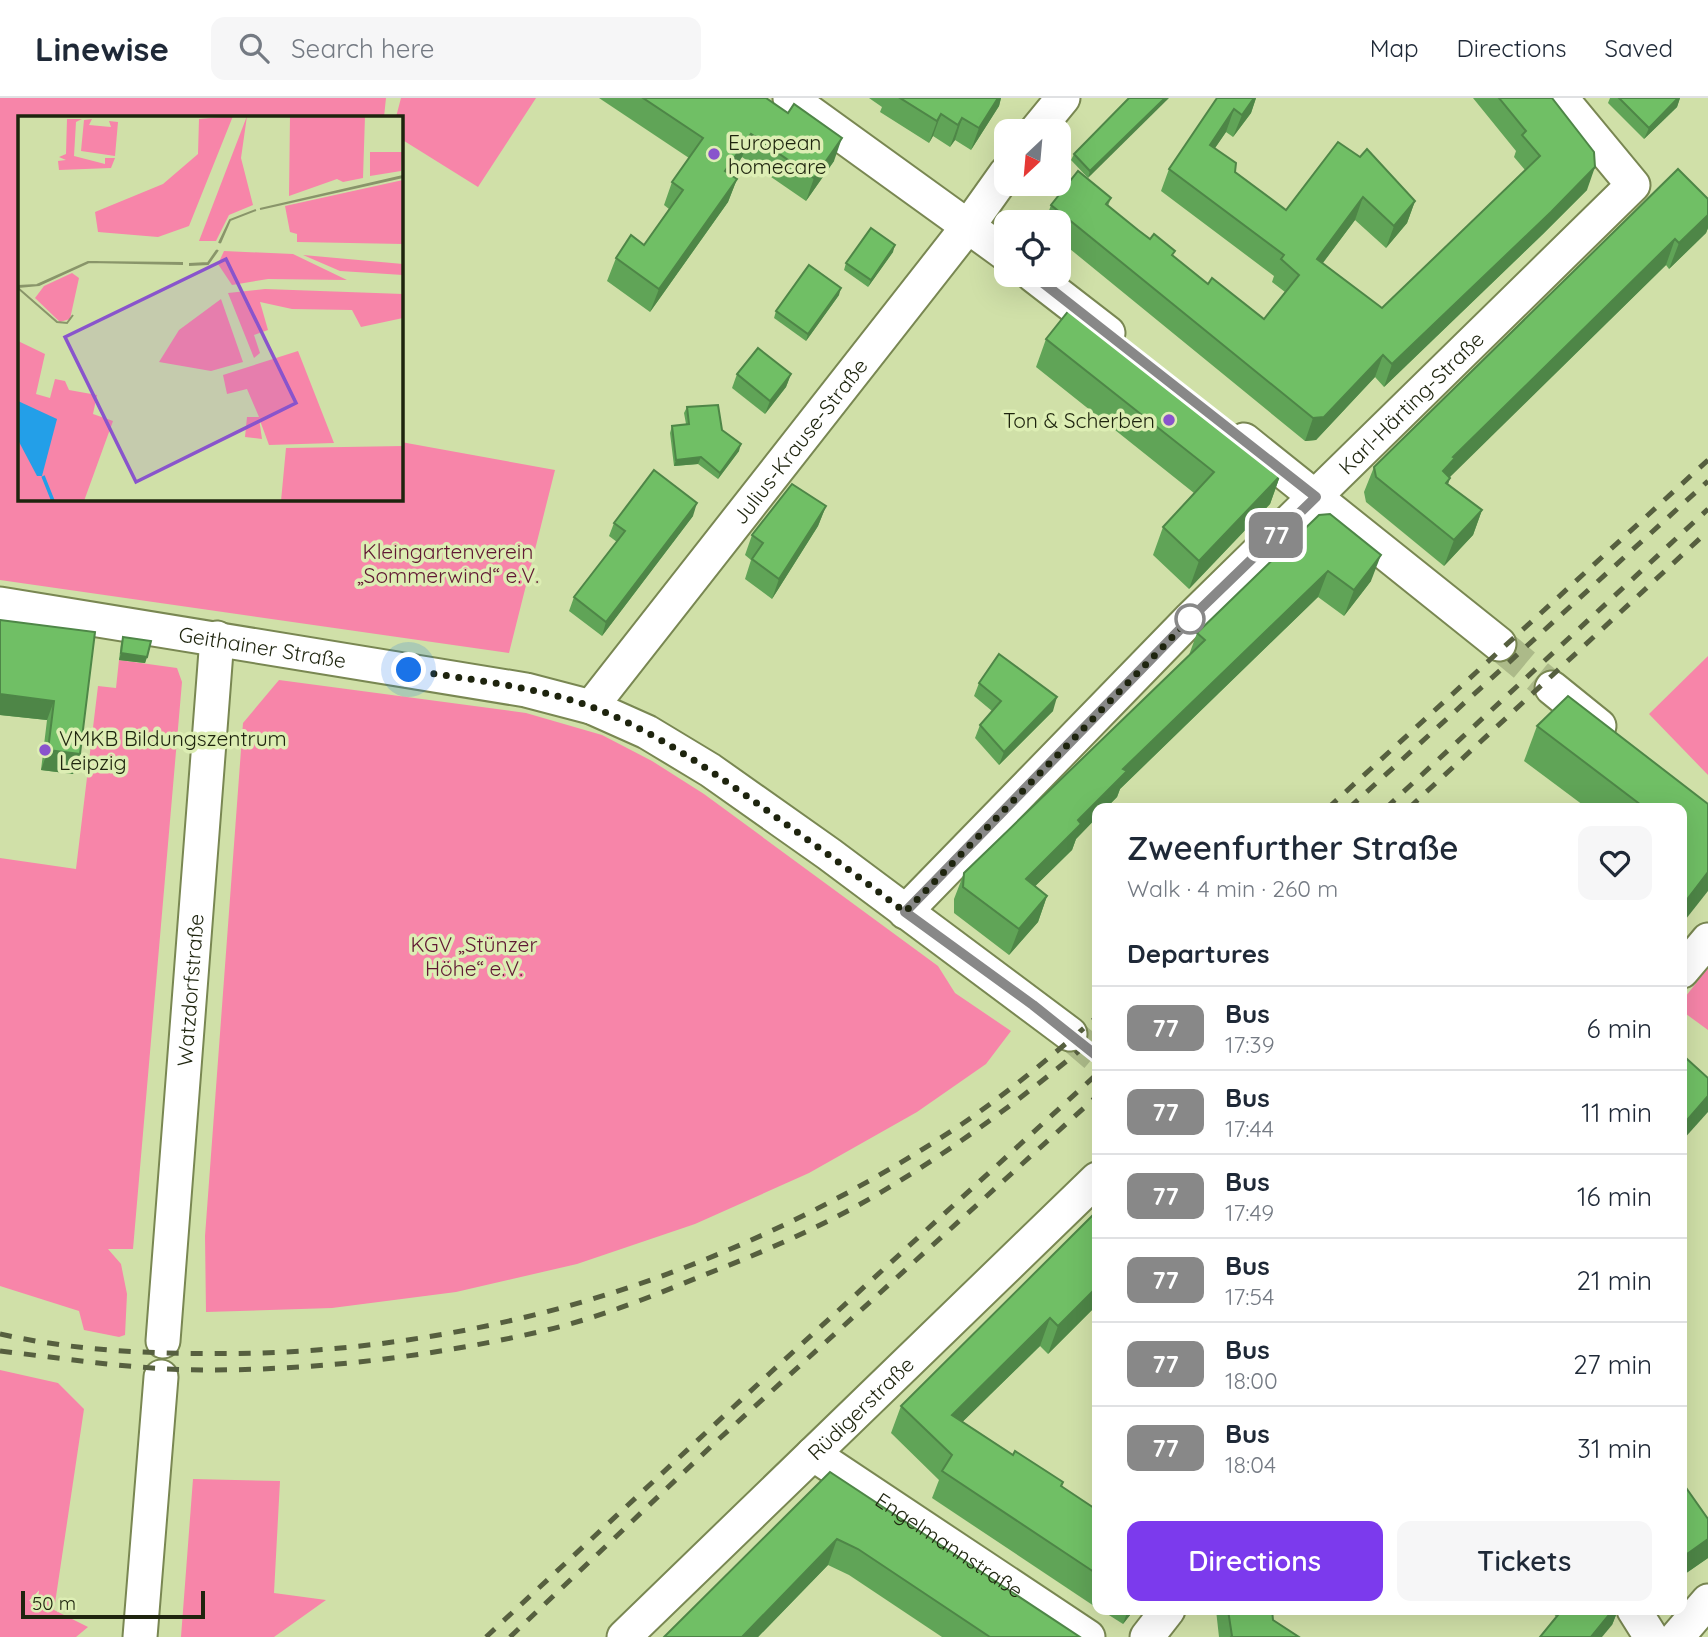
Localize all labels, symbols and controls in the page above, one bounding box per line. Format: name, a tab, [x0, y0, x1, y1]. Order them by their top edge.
search box	[211, 17, 701, 80]
text: Linewise	[35, 28, 169, 69]
icon: search	[235, 29, 273, 67]
text: Search here	[291, 32, 435, 65]
text: Map	[1370, 33, 1419, 63]
text: Directions	[1457, 33, 1567, 63]
text: Saved	[1605, 33, 1673, 63]
inset map	[18, 116, 402, 500]
north arrow	[994, 119, 1071, 196]
map controls	[994, 119, 1071, 287]
place label: European homecare	[728, 129, 827, 179]
marker: European homecare	[706, 146, 722, 162]
button: locate	[994, 210, 1071, 287]
street label: Karl-Härting-Straße	[1333, 326, 1489, 479]
street label: Julius-Krause-Straße	[726, 353, 873, 529]
place label: Ton & Scherben	[1003, 407, 1155, 433]
marker: Ton & Scherben	[1161, 412, 1177, 428]
line badge: 77	[1244, 512, 1308, 558]
text: 77	[1263, 520, 1289, 550]
park label: Kleingartenverein „Sommerwind“ e.V.	[357, 538, 539, 588]
unlabelled marker	[1175, 604, 1205, 634]
street label: Geithainer Straße	[177, 620, 348, 673]
your location	[391, 652, 426, 687]
place label: VMKB Bildungszentrum Leipzig	[59, 725, 287, 775]
marker: VMKB Bildungszentrum Leipzig	[37, 742, 53, 758]
button: heart	[1578, 826, 1652, 900]
text: Zweenfurther Straße	[1127, 827, 1459, 868]
text: Walk · 4 min · 260 m	[1127, 874, 1338, 903]
street label: Watzdorfstraße	[171, 913, 209, 1067]
park label: KGV „Stünzer Höhe“ e.V.	[411, 931, 537, 981]
text: Departures	[1127, 937, 1270, 970]
text: Bus	[1225, 997, 1270, 1030]
text: 6 min	[1587, 1012, 1652, 1045]
text: 77	[1152, 1013, 1179, 1043]
text: 17:39	[1225, 1030, 1275, 1059]
text: Bus	[1225, 1081, 1270, 1114]
text: 11 min	[1581, 1096, 1652, 1129]
text: 77	[1152, 1097, 1179, 1127]
text: 17:44	[1225, 1114, 1274, 1143]
text: Bus	[1225, 1165, 1270, 1198]
text: 16 min	[1577, 1180, 1652, 1213]
text: 77	[1152, 1181, 1179, 1211]
text: 17:49	[1225, 1198, 1274, 1227]
text: Bus	[1225, 1249, 1270, 1282]
text: 21 min	[1577, 1264, 1652, 1297]
text: 77	[1152, 1265, 1179, 1295]
text: 17:54	[1225, 1282, 1274, 1311]
text: Bus	[1225, 1333, 1270, 1366]
text: 27 min	[1573, 1348, 1652, 1381]
text: 77	[1152, 1349, 1179, 1379]
street label: Rüdigerstraße	[802, 1351, 919, 1465]
text: 18:00	[1225, 1366, 1278, 1395]
text: Bus	[1225, 1417, 1270, 1450]
text: 31 min	[1577, 1432, 1652, 1465]
text: 77	[1152, 1433, 1179, 1463]
text: 18:04	[1225, 1450, 1276, 1479]
street label: Engelmannstraße	[871, 1486, 1028, 1603]
button: Directions	[1127, 1521, 1383, 1601]
button: Tickets	[1397, 1521, 1652, 1601]
scale bar	[21, 1588, 205, 1620]
text: 50 m	[32, 1591, 76, 1615]

